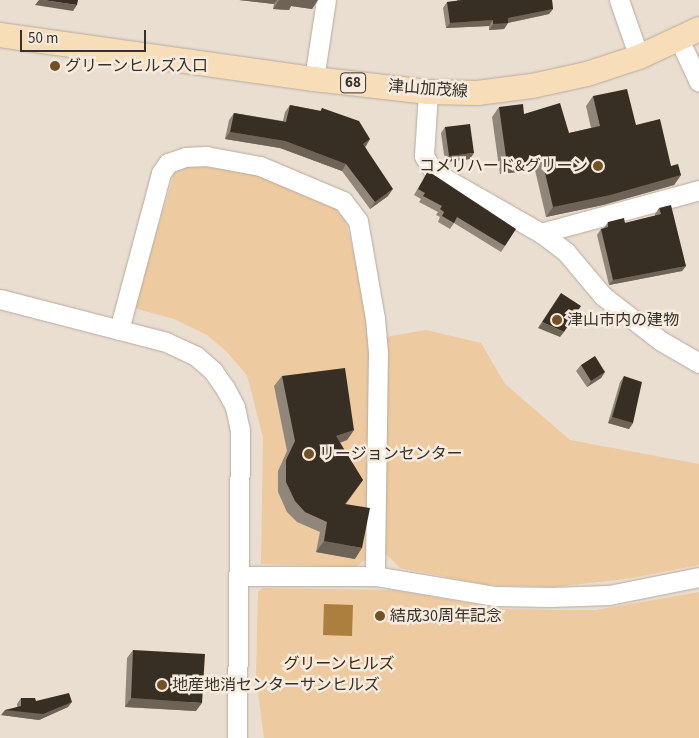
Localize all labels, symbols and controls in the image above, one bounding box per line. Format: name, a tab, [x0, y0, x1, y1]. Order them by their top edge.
scale bar	[22, 20, 149, 52]
text: 50 m	[28, 28, 58, 49]
place label: グリーンヒルズ入口	[65, 56, 209, 76]
marker: グリーンヒルズ入口	[49, 60, 61, 72]
road number: 68	[339, 70, 367, 96]
street label: 津山加茂線	[387, 77, 469, 101]
place label: コメリハード&グリーン	[418, 156, 588, 176]
marker: コメリハード&グリーン	[592, 160, 604, 172]
place label: 津山市内の建物	[567, 310, 679, 330]
marker: 津山市内の建物	[551, 314, 563, 326]
place label: リージョンセンター	[319, 444, 463, 464]
marker: リージョンセンター	[303, 448, 315, 460]
place label: 結成30周年記念	[390, 606, 502, 626]
marker: 結成30周年記念	[374, 610, 386, 622]
park label: グリーンヒルズ	[283, 654, 395, 674]
place label: 地産地消センターサンヒルズ	[172, 675, 380, 695]
marker: 地産地消センターサンヒルズ	[156, 679, 168, 691]

